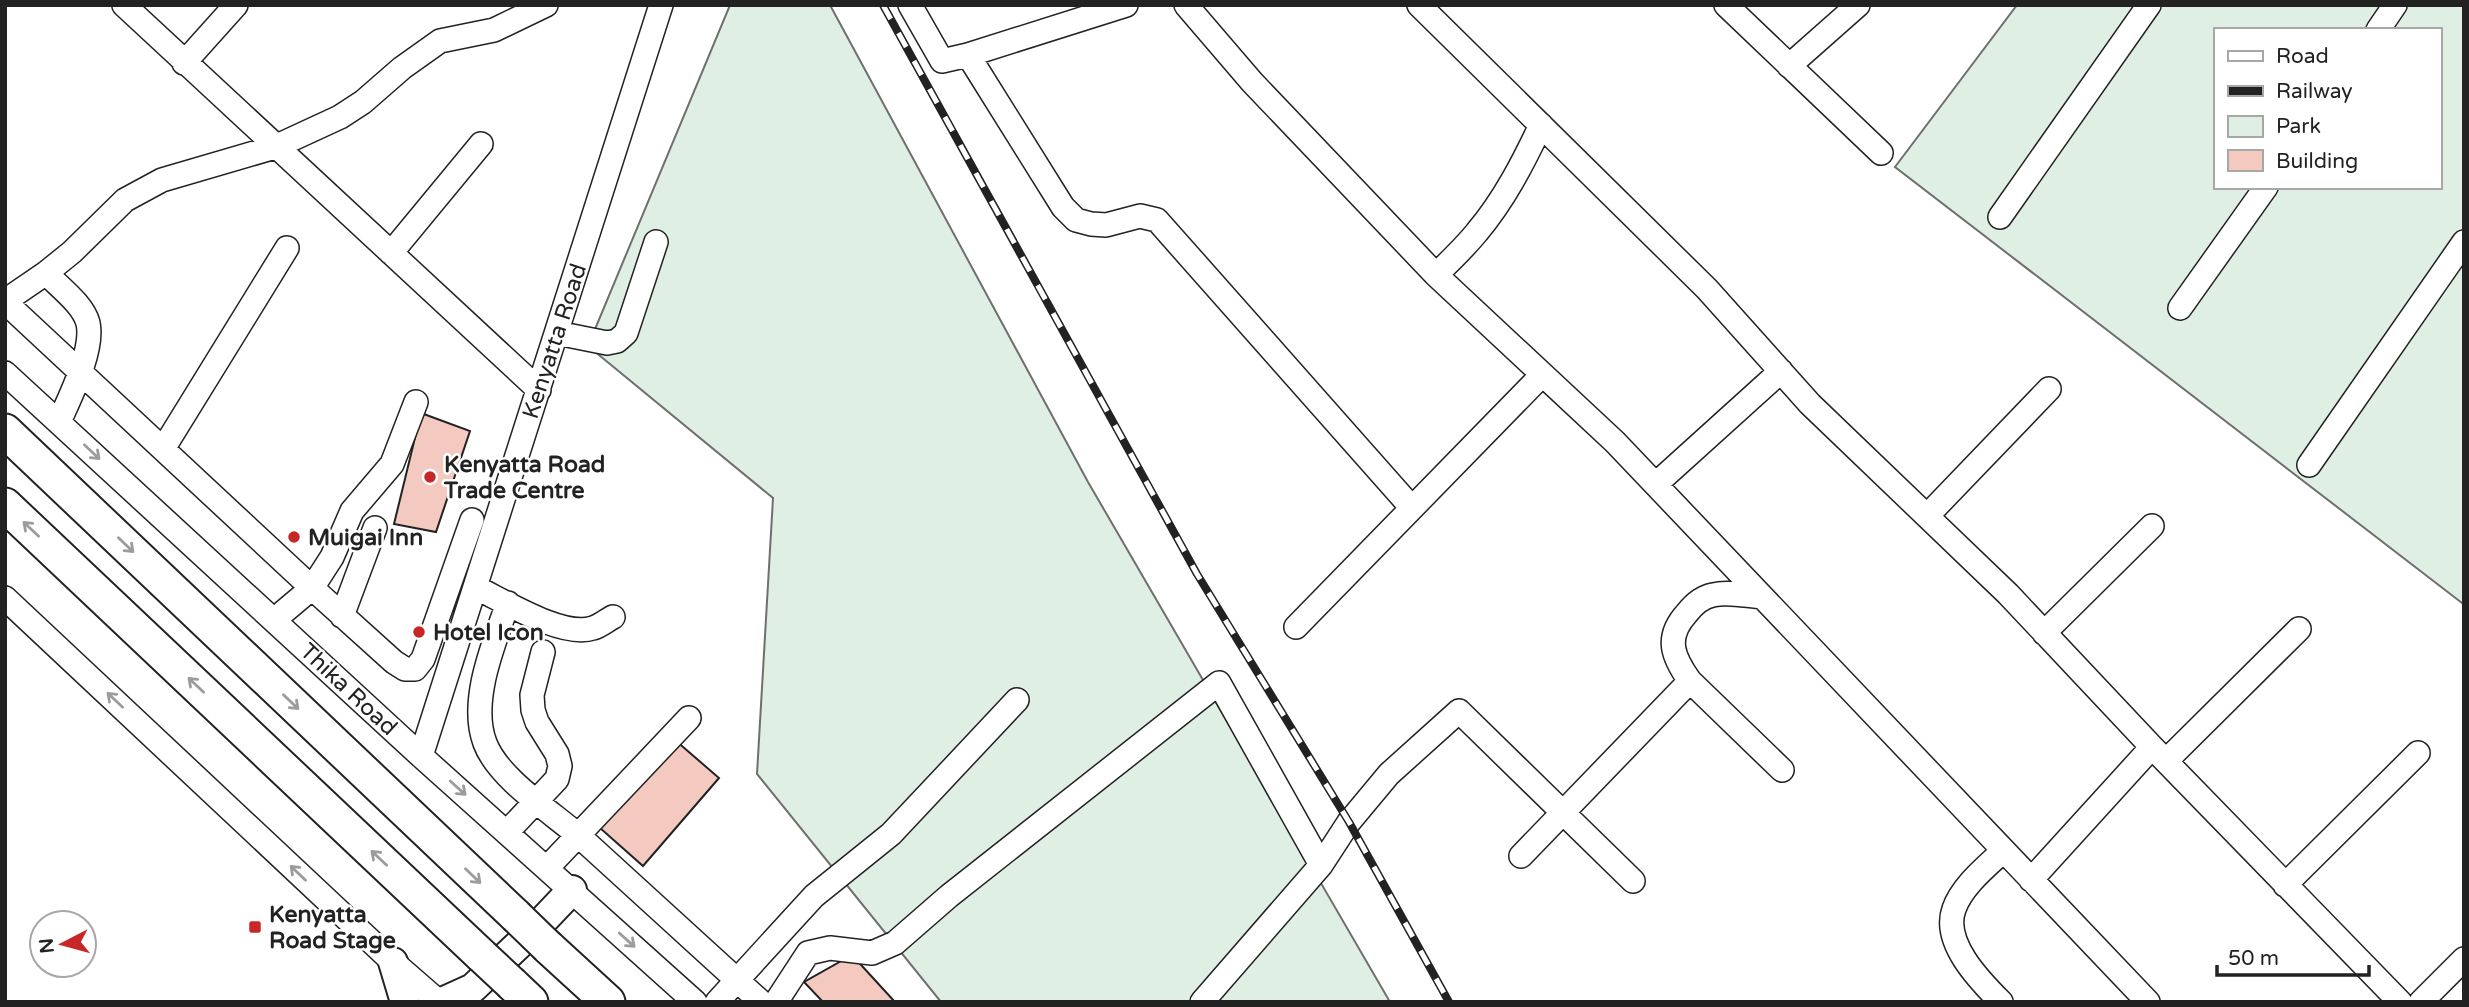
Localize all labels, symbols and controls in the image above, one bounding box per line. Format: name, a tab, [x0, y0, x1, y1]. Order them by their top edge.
legend	[2214, 28, 2441, 189]
text: Road	[2276, 44, 2329, 69]
text: Railway	[2276, 79, 2353, 104]
text: Park	[2276, 114, 2321, 139]
text: Building	[2276, 149, 2358, 174]
street label: Kenyatta Road	[517, 260, 593, 422]
one-way arrow	[83, 444, 101, 460]
place label: Kenyatta Road Trade Centre	[443, 451, 605, 505]
marker: Kenyatta Road Trade Centre	[422, 469, 438, 485]
one-way arrow	[23, 520, 40, 537]
place label: Muigai Inn	[308, 524, 423, 552]
marker: Muigai Inn	[286, 529, 302, 545]
one-way arrow	[117, 537, 134, 554]
place label: Hotel Icon	[433, 619, 544, 647]
marker: Hotel Icon	[411, 624, 427, 640]
street label: Thika Road	[294, 638, 403, 742]
one-way arrow	[188, 677, 205, 694]
one-way arrow	[107, 692, 124, 709]
one-way arrow	[282, 694, 299, 711]
one-way arrow	[449, 780, 467, 796]
one-way arrow	[371, 850, 388, 867]
one-way arrow	[290, 864, 307, 881]
one-way arrow	[464, 867, 481, 884]
place label: Kenyatta Road Stage	[269, 901, 396, 955]
north arrow	[28, 909, 98, 979]
marker: Kenyatta Road Stage	[247, 919, 263, 935]
one-way arrow	[618, 932, 636, 948]
scale bar	[2217, 934, 2369, 978]
text: N	[35, 937, 59, 954]
text: 50 m	[2228, 946, 2279, 971]

